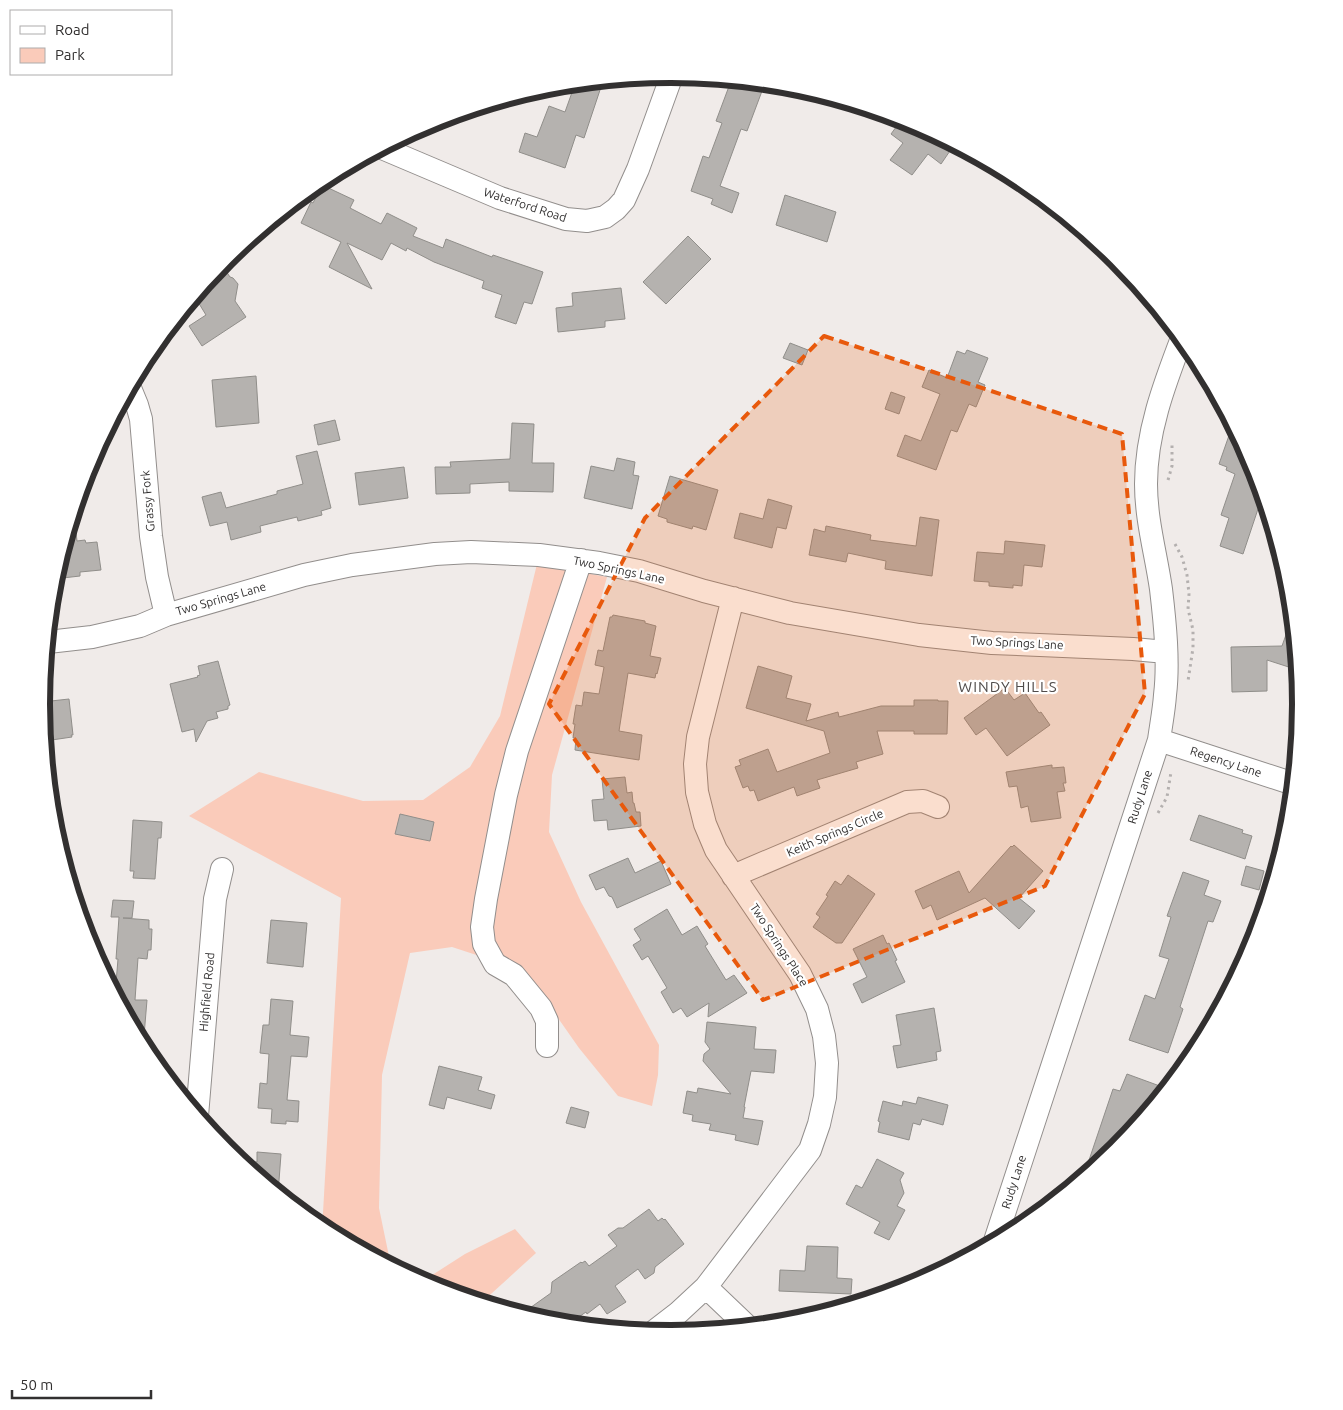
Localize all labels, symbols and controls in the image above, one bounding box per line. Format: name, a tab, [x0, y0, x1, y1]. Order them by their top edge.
legend	[10, 10, 172, 75]
text: Road	[55, 21, 90, 38]
text: Park	[55, 46, 85, 63]
street label: Waterford Road	[482, 185, 568, 224]
street label: Grassy Fork	[138, 470, 157, 532]
street label: Two Springs Lane	[572, 553, 666, 586]
street label: Two Springs Lane	[174, 579, 267, 618]
street label: Two Springs Lane	[970, 634, 1064, 651]
district label: WINDY HILLS	[958, 678, 1058, 695]
street label: Regency Lane	[1189, 744, 1264, 779]
street label: Rudy Lane	[1125, 768, 1154, 825]
street label: Keith Springs Circle	[785, 806, 885, 859]
street label: Two Springs Place	[748, 901, 811, 989]
street label: Highfield Road	[197, 952, 216, 1032]
street label: Rudy Lane	[999, 1153, 1028, 1210]
scale bar	[12, 1368, 151, 1400]
text: 50 m	[20, 1376, 53, 1393]

